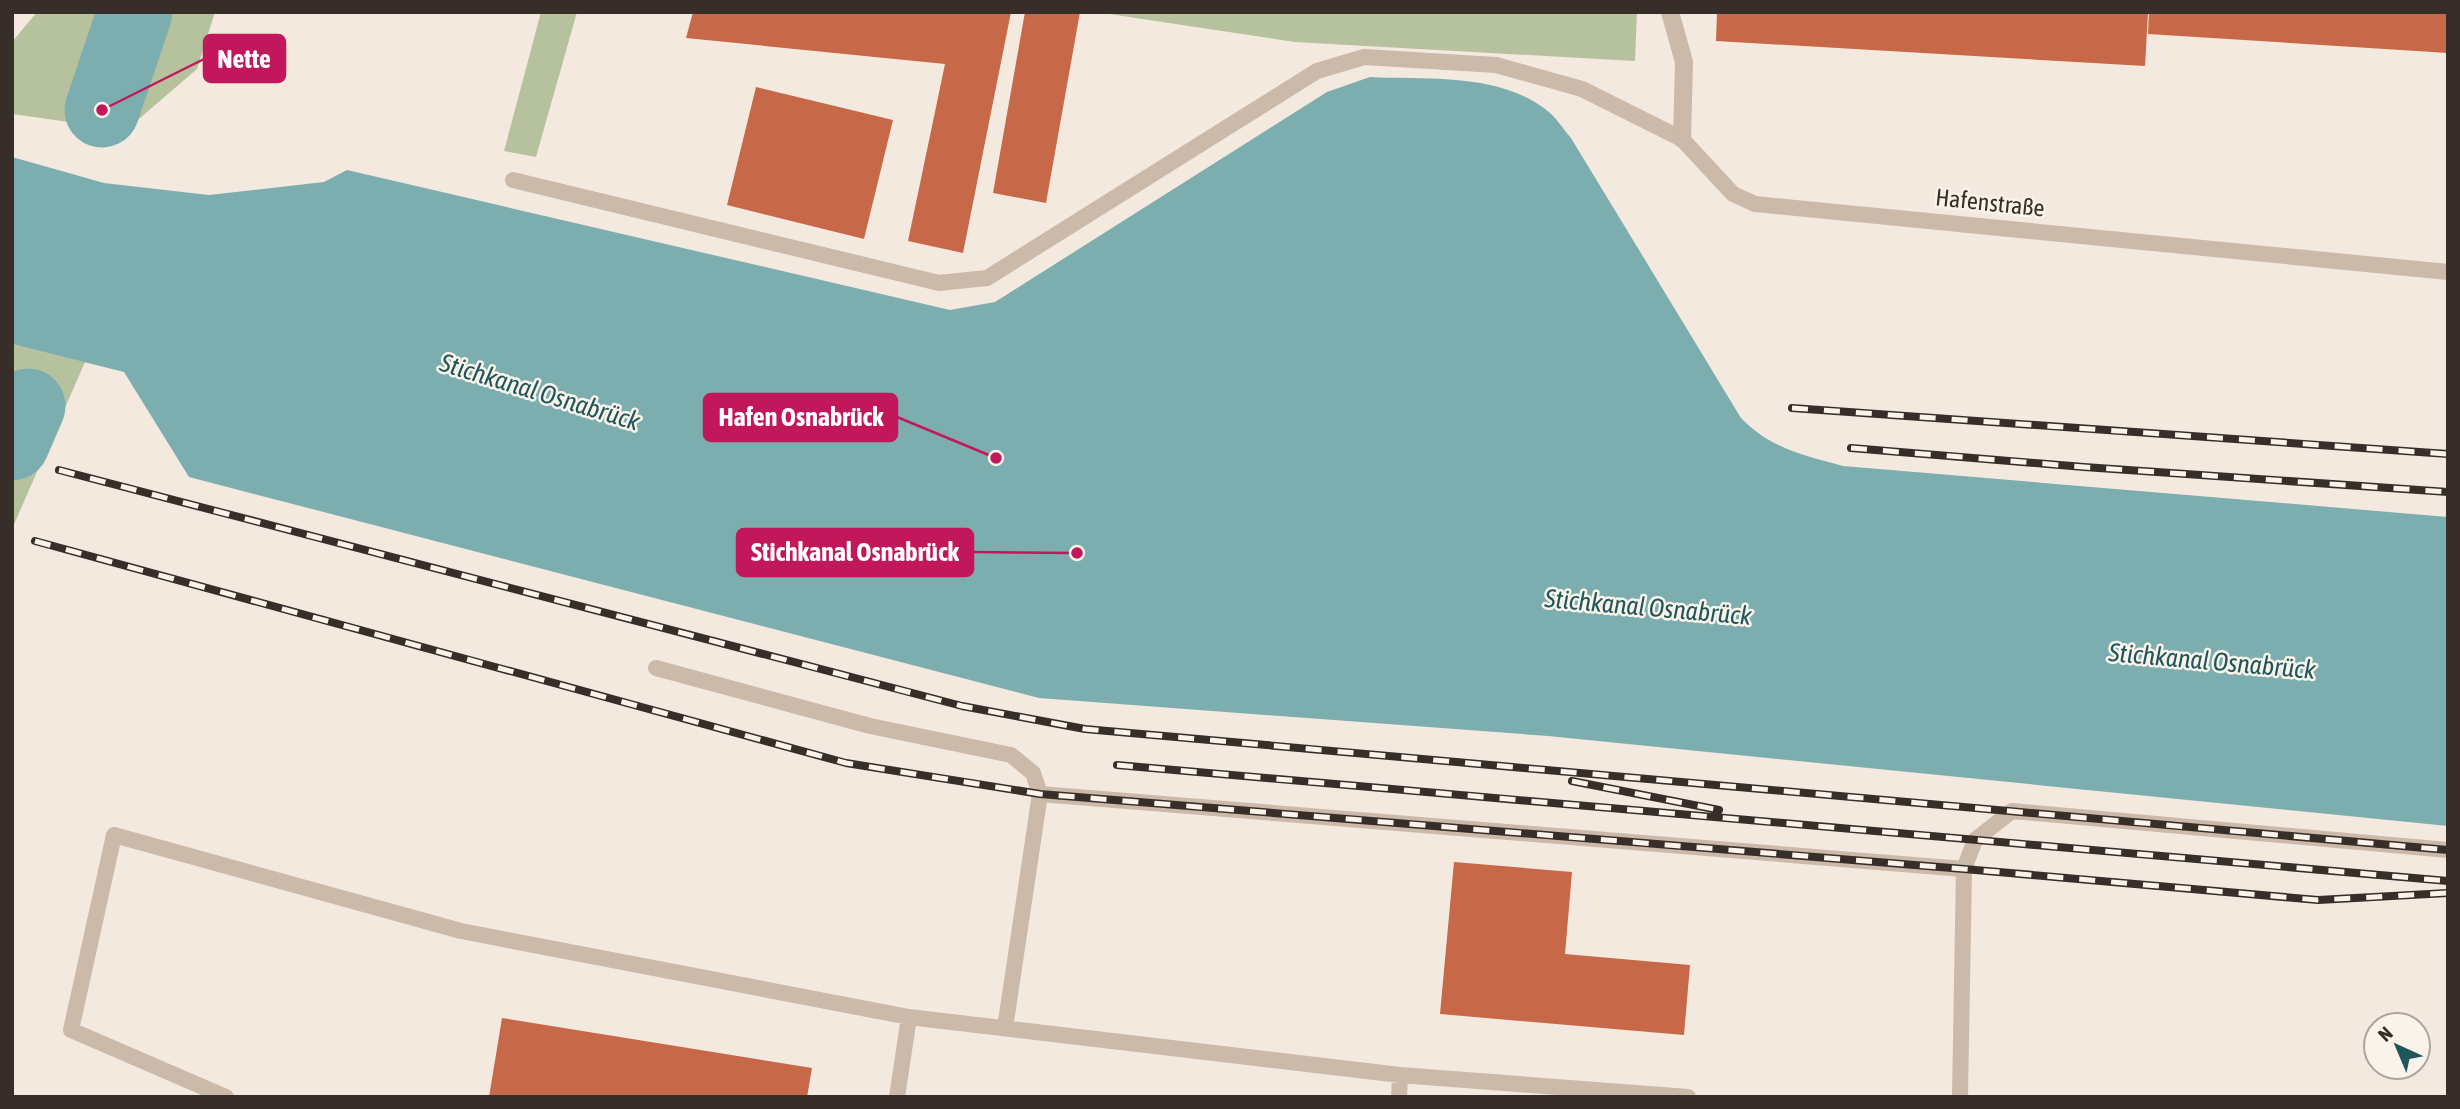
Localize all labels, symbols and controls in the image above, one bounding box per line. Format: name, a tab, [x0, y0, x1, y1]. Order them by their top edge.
callout: Nette	[204, 35, 285, 82]
text: Nette	[217, 44, 271, 74]
street label: Hafenstraße	[1934, 183, 2046, 222]
water label: Stichkanal Osnabrück	[435, 347, 644, 437]
callout: Hafen Osnabrück	[704, 394, 897, 441]
text: Hafen Osnabrück	[718, 402, 884, 432]
callout: Stichkanal Osnabrück	[737, 529, 973, 576]
text: Stichkanal Osnabrück	[751, 537, 960, 567]
water label: Stichkanal Osnabrück	[1542, 583, 1753, 631]
water label: Stichkanal Osnabrück	[2106, 637, 2317, 685]
north arrow	[2362, 1011, 2432, 1081]
text: N	[2374, 1022, 2397, 1046]

